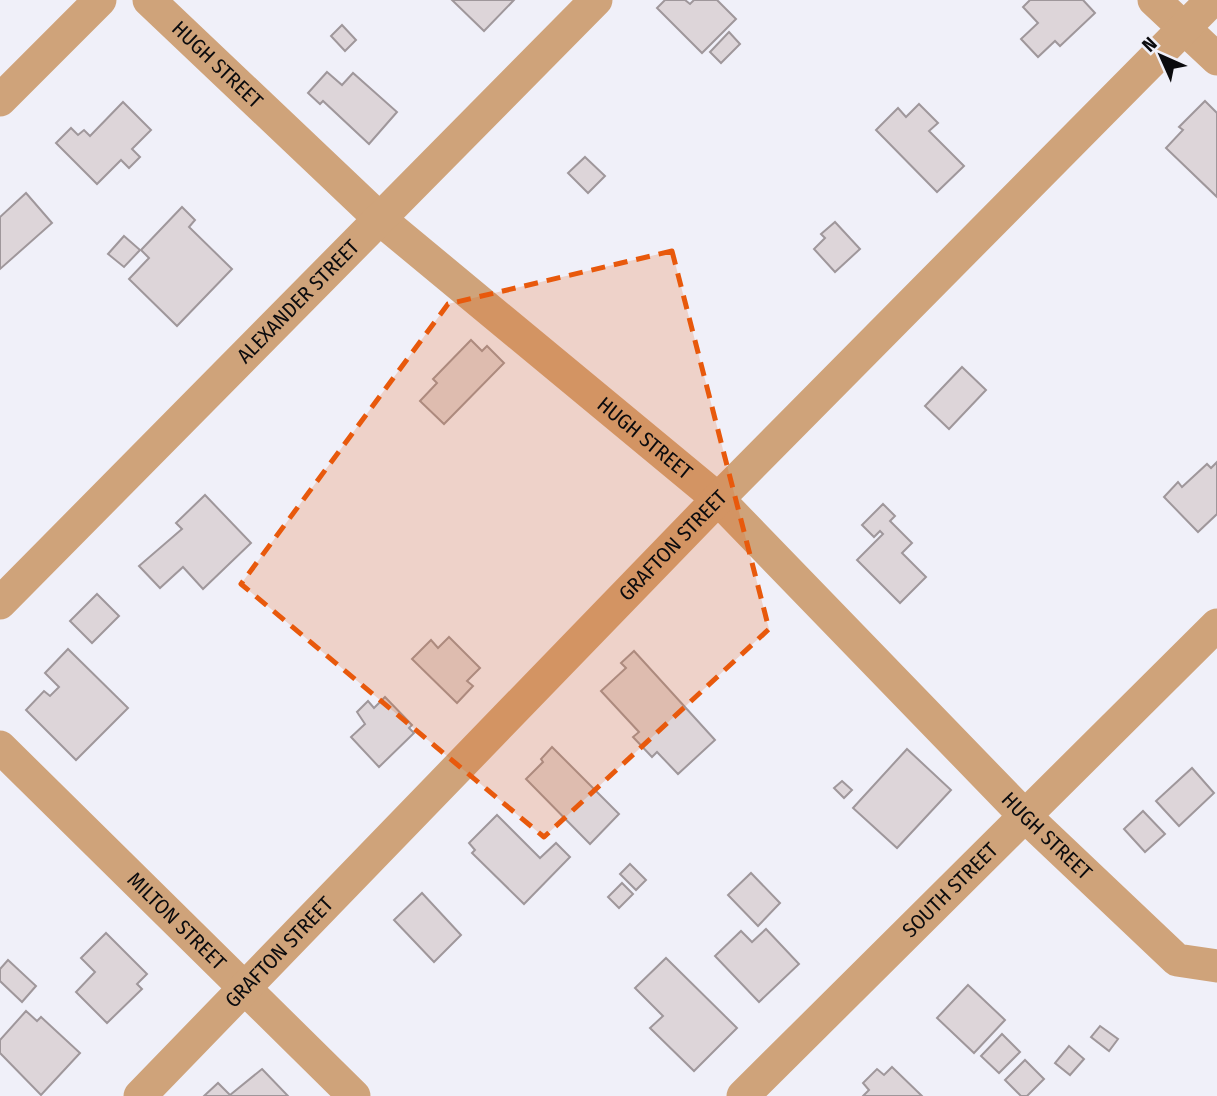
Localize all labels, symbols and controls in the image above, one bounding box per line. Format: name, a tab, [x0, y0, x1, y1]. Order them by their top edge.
street label: HUGH STREET	[166, 16, 268, 114]
north arrow	[1126, 21, 1196, 91]
text: N	[1137, 32, 1161, 56]
street label: ALEXANDER STREET	[231, 234, 365, 369]
street label: HUGH STREET	[592, 391, 698, 485]
street label: GRAFTON STREET	[613, 485, 732, 607]
street label: HUGH STREET	[996, 787, 1097, 886]
street label: SOUTH STREET	[897, 837, 1003, 943]
street label: MILTON STREET	[122, 867, 232, 976]
street label: GRAFTON STREET	[220, 891, 339, 1013]

